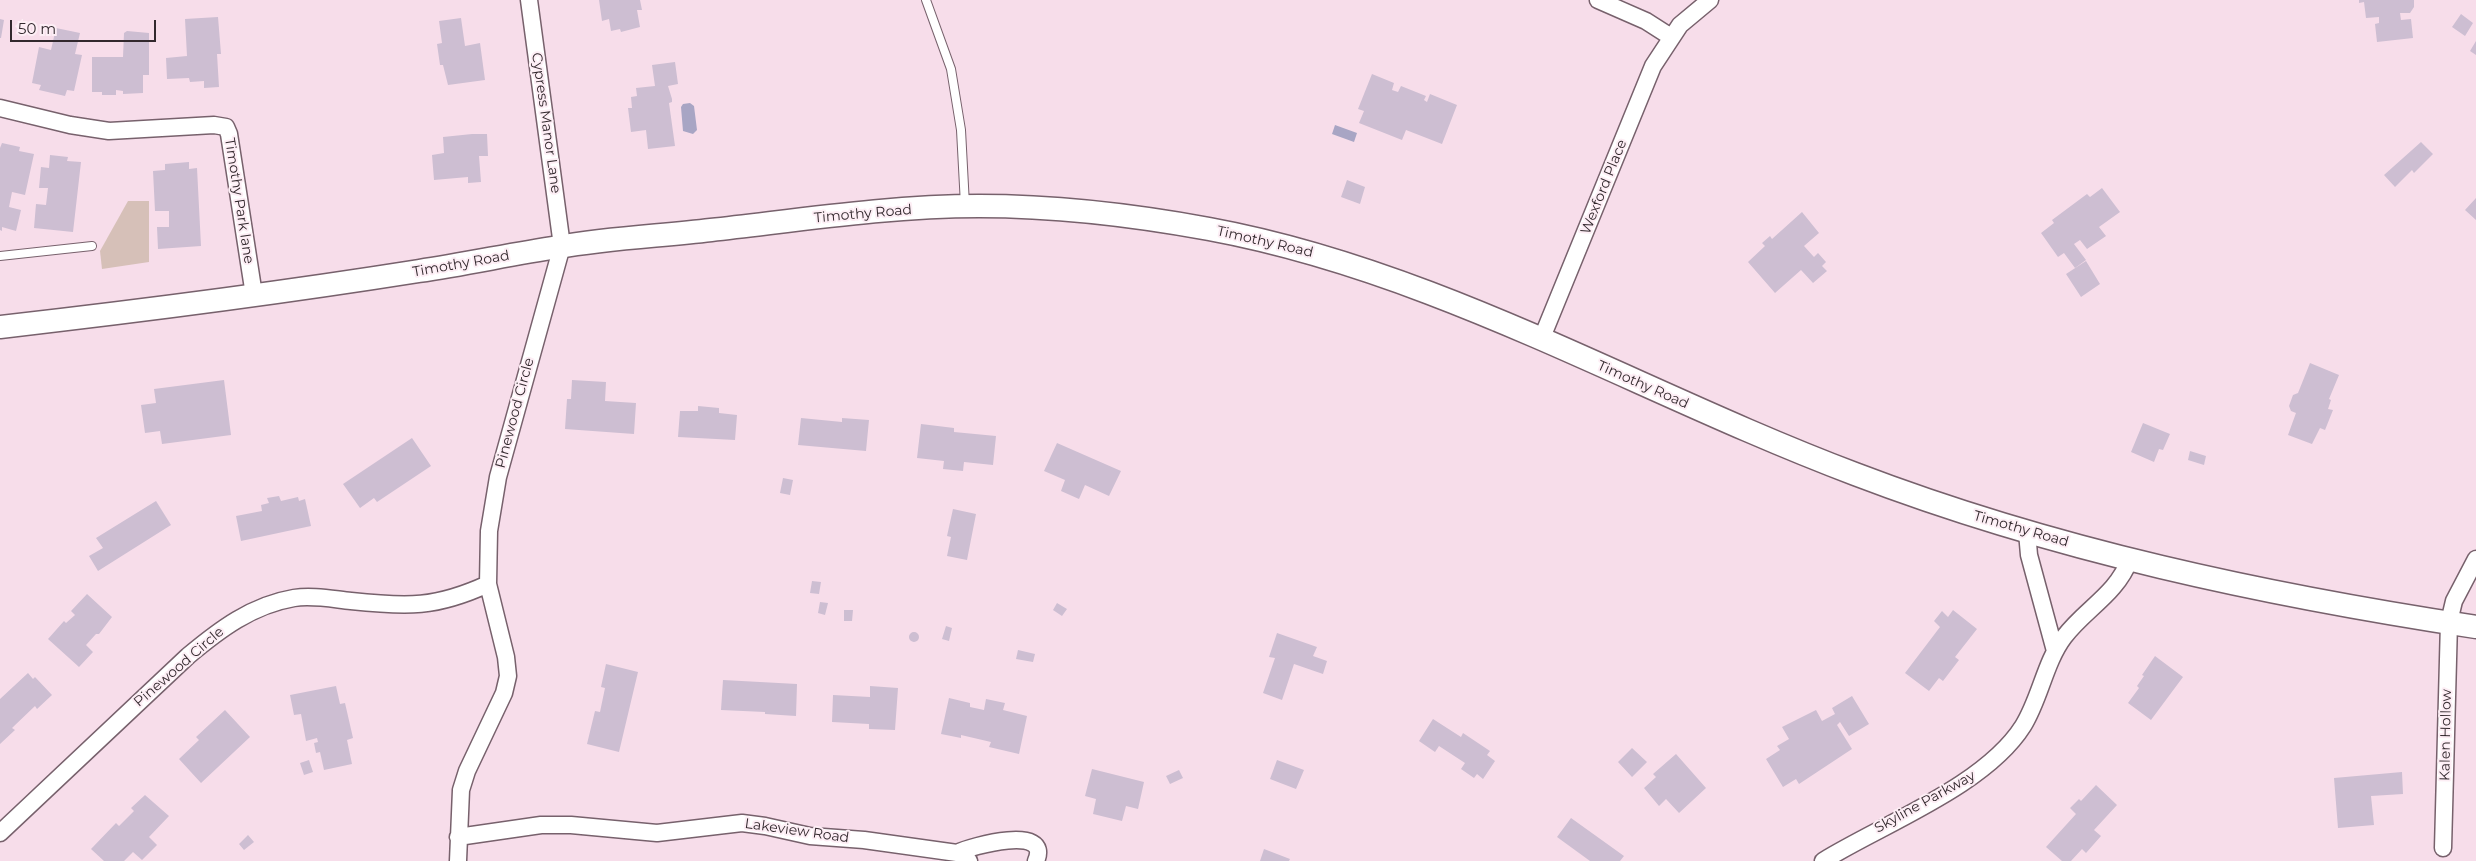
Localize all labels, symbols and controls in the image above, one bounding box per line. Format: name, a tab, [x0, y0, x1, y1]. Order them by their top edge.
scale bar	[12, 10, 159, 42]
text: 50 m	[18, 19, 56, 38]
street label: Cypress Manor Lane	[528, 52, 564, 194]
street label: Timothy Park lane	[221, 137, 257, 265]
street label: Wexford Place	[1577, 137, 1631, 237]
street label: Timothy Road	[813, 201, 913, 227]
street label: Timothy Road	[1215, 223, 1315, 261]
street label: Timothy Road	[411, 247, 511, 281]
street label: Pinewood Circle	[492, 356, 538, 470]
street label: Timothy Road	[1595, 357, 1691, 413]
street label: Timothy Road	[1972, 507, 2070, 551]
street label: Pinewood Circle	[131, 623, 227, 711]
street label: Kalen Hollow	[2437, 689, 2455, 781]
street label: Skyline Parkway	[1872, 767, 1978, 837]
street label: Lakeview Road	[744, 815, 850, 847]

